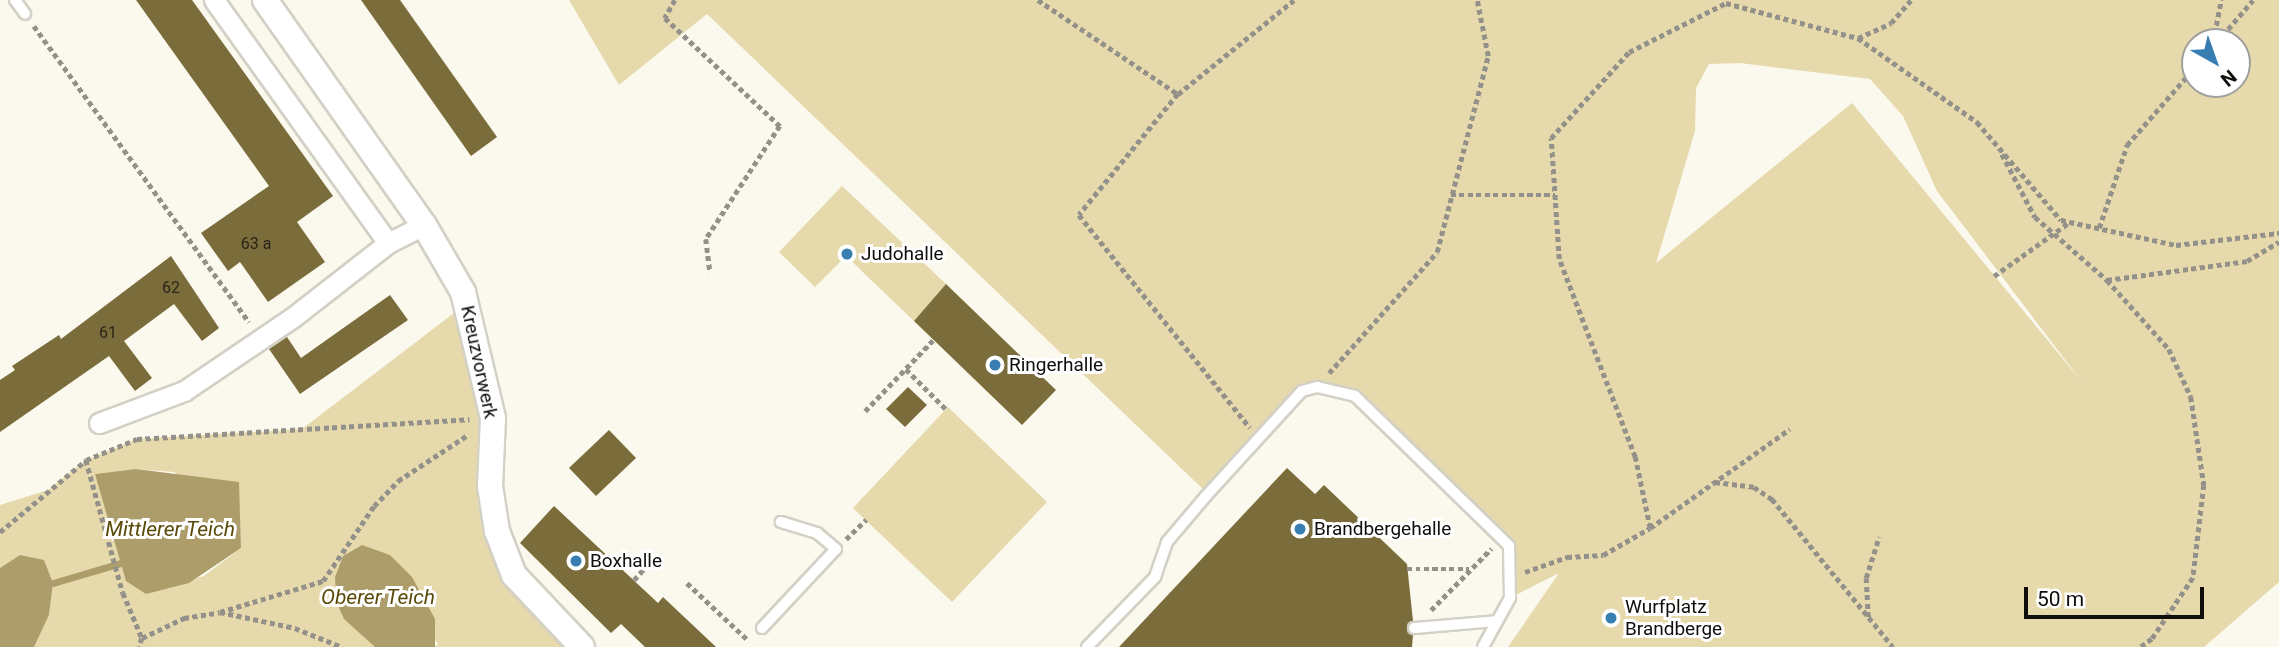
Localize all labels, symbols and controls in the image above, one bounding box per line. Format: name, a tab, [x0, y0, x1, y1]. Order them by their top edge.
north arrow	[2181, 28, 2251, 98]
text: N	[2216, 65, 2241, 91]
house number: 63 a	[241, 234, 271, 254]
place label: Judohalle	[861, 243, 944, 265]
marker: Judohalle	[839, 246, 855, 262]
house number: 62	[162, 278, 180, 298]
street label: Kreuzvorwerk	[456, 303, 502, 421]
house number: 61	[99, 323, 117, 343]
place label: Ringerhalle	[1009, 354, 1103, 376]
marker: Ringerhalle	[987, 357, 1003, 373]
water label: Mittlerer Teich	[105, 516, 235, 542]
place label: Brandbergehalle	[1314, 518, 1451, 540]
marker: Brandbergehalle	[1292, 521, 1308, 537]
place label: Boxhalle	[590, 550, 662, 572]
marker: Boxhalle	[568, 553, 584, 569]
scale bar	[2027, 574, 2207, 618]
water label: Oberer Teich	[321, 584, 435, 610]
text: 50 m	[2037, 587, 2084, 611]
place label: Wurfplatz Brandberge	[1625, 596, 1722, 640]
marker: Wurfplatz Brandberge	[1603, 610, 1619, 626]

